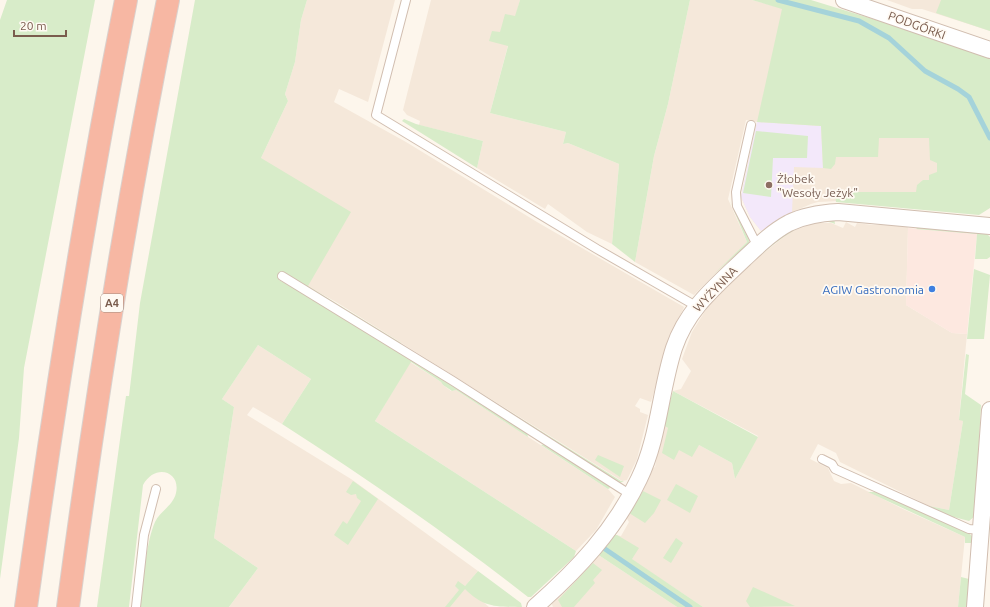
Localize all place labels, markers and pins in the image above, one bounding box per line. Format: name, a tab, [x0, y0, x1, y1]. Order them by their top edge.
place label: Żłobek "Wesoły Jeżyk"	[777, 172, 858, 199]
marker: Żłobek "Wesoły Jeżyk"	[764, 180, 774, 190]
place label: AGIW Gastronomia	[823, 283, 924, 296]
marker: AGIW Gastronomia	[927, 284, 937, 294]

